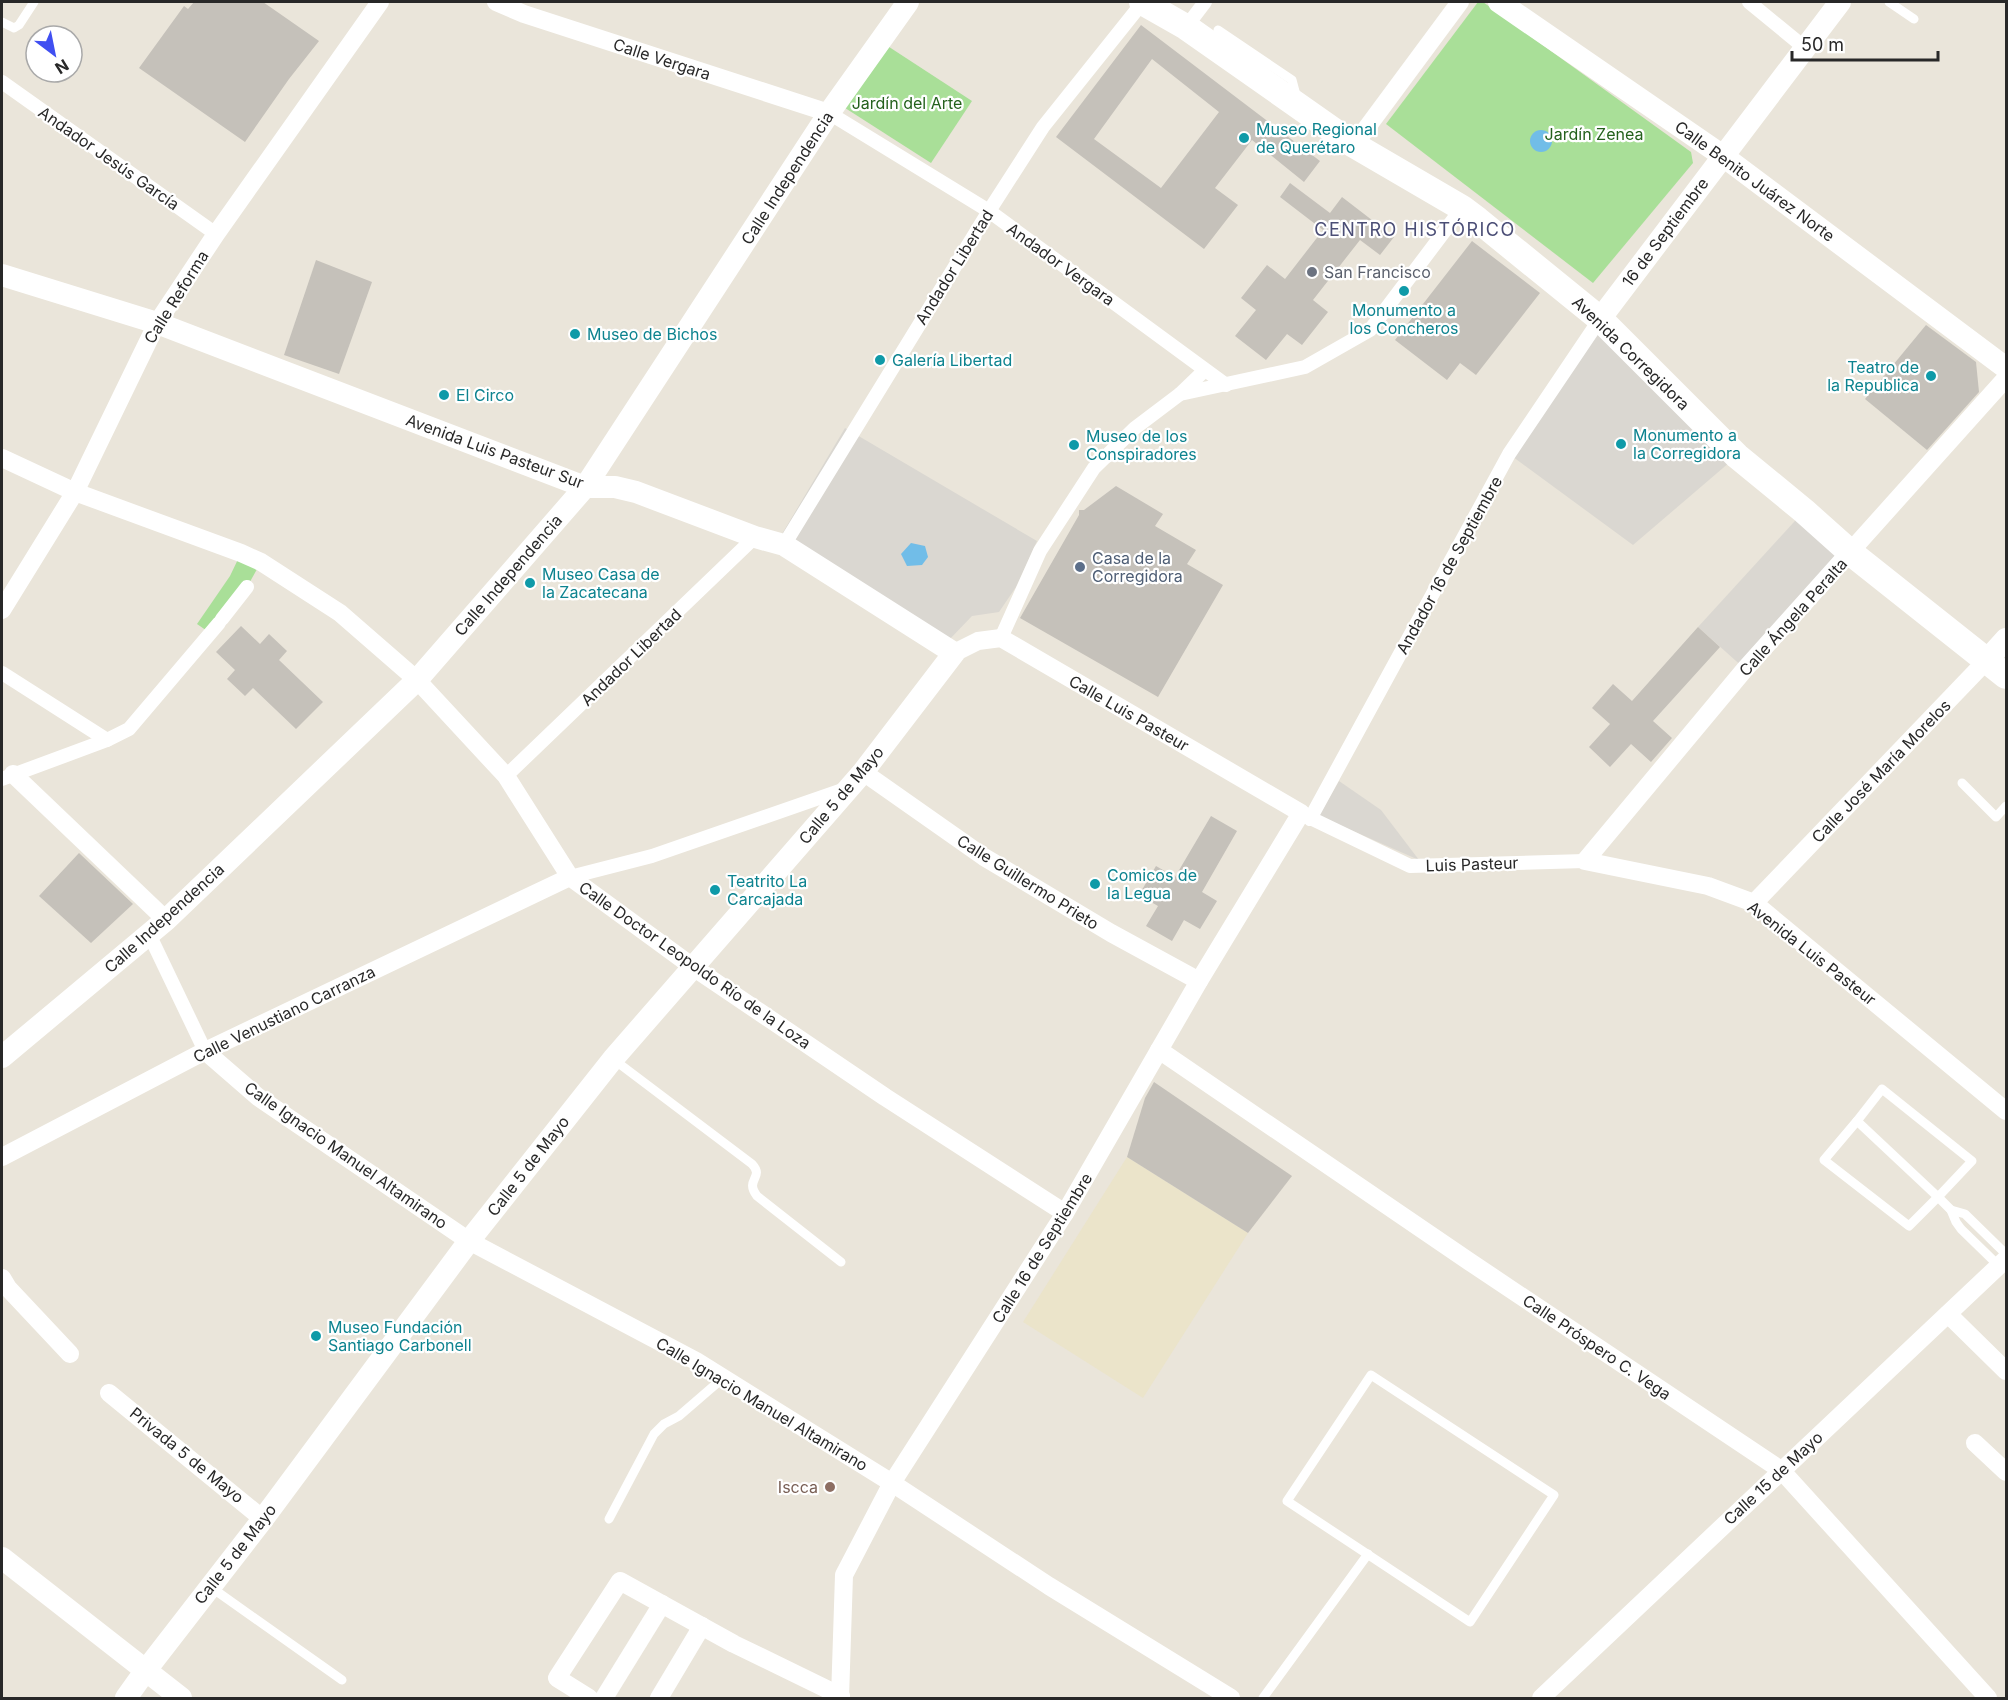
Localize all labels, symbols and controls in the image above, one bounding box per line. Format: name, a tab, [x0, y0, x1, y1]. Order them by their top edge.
north arrow	[24, 24, 84, 84]
scale bar	[1792, 24, 1938, 62]
street label: Calle Vergara	[611, 34, 713, 84]
text: 50 m	[1801, 34, 1844, 55]
text: N	[51, 55, 72, 78]
park label: Jardín del Arte	[852, 93, 962, 113]
street label: Andador Jesús García	[35, 102, 183, 214]
street label: Calle Independencia	[737, 108, 837, 248]
street label: Calle Benito Juárez Norte	[1671, 116, 1839, 246]
place label: Museo Regional de Querétaro	[1256, 119, 1377, 157]
park label: Jardín Zenea	[1545, 124, 1643, 144]
marker: Museo Regional de Querétaro	[1237, 131, 1251, 145]
street label: 16 de Septiembre	[1618, 174, 1712, 290]
street label: Andador Libertad	[911, 206, 997, 328]
street label: Andador Vergara	[1003, 218, 1119, 310]
district label: CENTRO HISTÓRICO	[1314, 218, 1516, 240]
street label: Calle Reforma	[139, 247, 213, 347]
place label: San Francisco	[1324, 262, 1431, 282]
marker: San Francisco	[1305, 265, 1319, 279]
marker: Monumento a los Concheros	[1397, 284, 1411, 298]
street label: Avenida Corregidora	[1568, 292, 1694, 414]
place label: Monumento a los Concheros	[1350, 300, 1458, 338]
place label: Museo de Bichos	[587, 324, 717, 344]
marker: Museo de Bichos	[568, 327, 582, 341]
place label: Galería Libertad	[892, 350, 1012, 370]
marker: Galería Libertad	[873, 353, 887, 367]
place label: Teatro de la Republica	[1827, 357, 1919, 395]
marker: Teatro de la Republica	[1924, 369, 1938, 383]
place label: El Circo	[456, 385, 514, 405]
marker: El Circo	[437, 388, 451, 402]
street label: Avenida Luis Pasteur Sur	[403, 410, 587, 492]
place label: Monumento a la Corregidora	[1633, 425, 1741, 463]
place label: Museo de los Conspiradores	[1086, 426, 1197, 464]
marker: Monumento a la Corregidora	[1614, 437, 1628, 451]
marker: Museo de los Conspiradores	[1067, 438, 1081, 452]
street label: Andador 16 de Septiembre	[1392, 472, 1506, 658]
street label: Calle Independencia	[450, 510, 566, 640]
place label: Casa de la Corregidora	[1092, 548, 1183, 586]
street label: Calle Ángela Peralta	[1735, 554, 1851, 680]
marker: Casa de la Corregidora	[1073, 560, 1087, 574]
place label: Museo Casa de la Zacatecana	[542, 564, 660, 602]
marker: Museo Casa de la Zacatecana	[523, 576, 537, 590]
street label: Andador Libertad	[577, 604, 685, 710]
street label: Calle Luis Pasteur	[1065, 671, 1193, 755]
street label: Calle José María Morelos	[1807, 695, 1955, 847]
street label: Calle 5 de Mayo	[794, 742, 888, 848]
street label: Calle Guillermo Prieto	[953, 830, 1103, 934]
street label: Luis Pasteur	[1425, 852, 1519, 876]
street label: Calle Independencia	[100, 859, 228, 977]
place label: Comicos de la Legua	[1107, 865, 1197, 903]
place label: Teatrito La Carcajada	[727, 871, 807, 909]
street label: Calle Doctor Leopoldo Río de la Loza	[575, 877, 815, 1053]
marker: Comicos de la Legua	[1088, 877, 1102, 891]
marker: Teatrito La Carcajada	[708, 883, 722, 897]
street label: Avenida Luis Pasteur	[1744, 897, 1880, 1009]
street label: Calle Venustiano Carranza	[190, 961, 378, 1067]
street label: Calle Ignacio Manuel Altamirano	[241, 1077, 451, 1233]
street label: Calle 5 de Mayo	[483, 1112, 573, 1220]
street label: Calle 16 de Septiembre	[988, 1169, 1096, 1327]
street label: Calle Próspero C. Vega	[1519, 1290, 1675, 1404]
place label: Museo Fundación Santiago Carbonell	[328, 1317, 472, 1355]
marker: Museo Fundación Santiago Carbonell	[309, 1329, 323, 1343]
street label: Calle Ignacio Manuel Altamirano	[653, 1333, 871, 1475]
street label: Privada 5 de Mayo	[126, 1403, 248, 1507]
street label: Calle 15 de Mayo	[1719, 1427, 1827, 1529]
place label: Iscca	[778, 1477, 818, 1497]
marker: Iscca	[823, 1480, 837, 1494]
street label: Calle 5 de Mayo	[190, 1500, 280, 1608]

